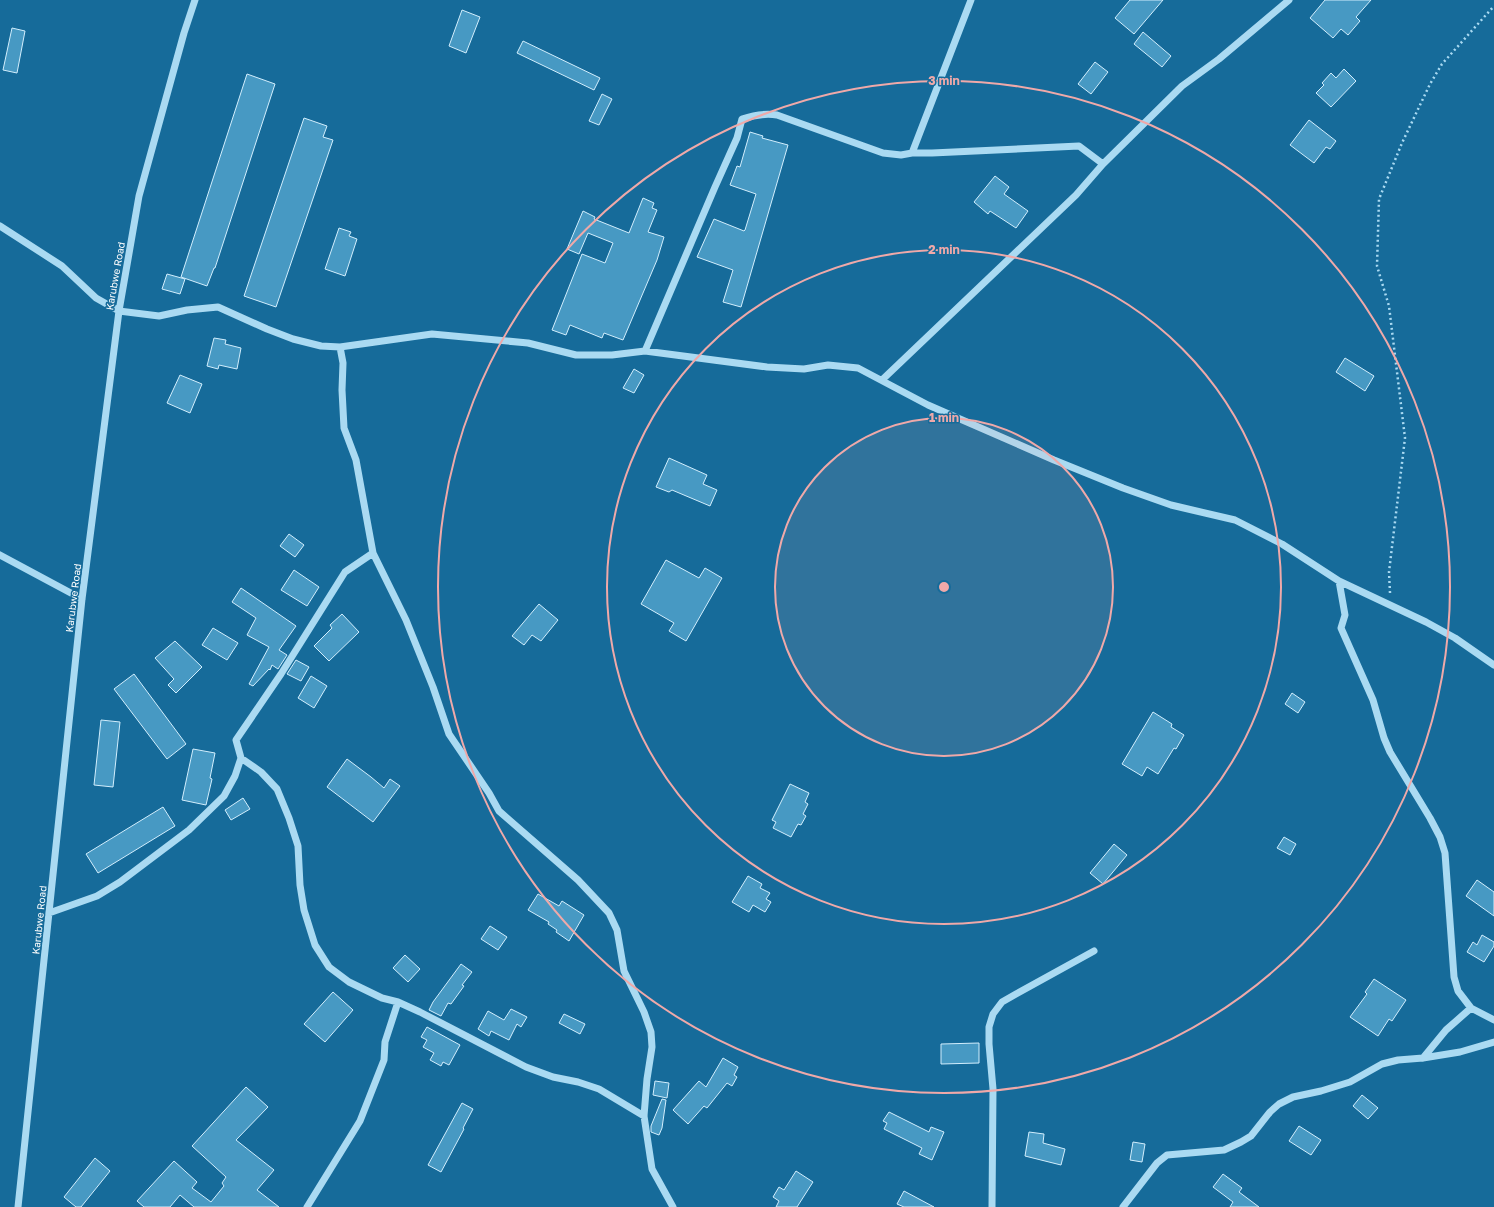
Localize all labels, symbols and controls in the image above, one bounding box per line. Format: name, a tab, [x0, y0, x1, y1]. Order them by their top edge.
text: 3 min	[928, 73, 960, 88]
street label: Karubwe Road	[103, 241, 127, 311]
text: 2 min	[928, 242, 960, 257]
text: 1 min	[929, 410, 959, 425]
street label: Karubwe Road	[63, 563, 83, 633]
centre of rings	[937, 580, 951, 594]
street label: Karubwe Road	[29, 885, 49, 955]

